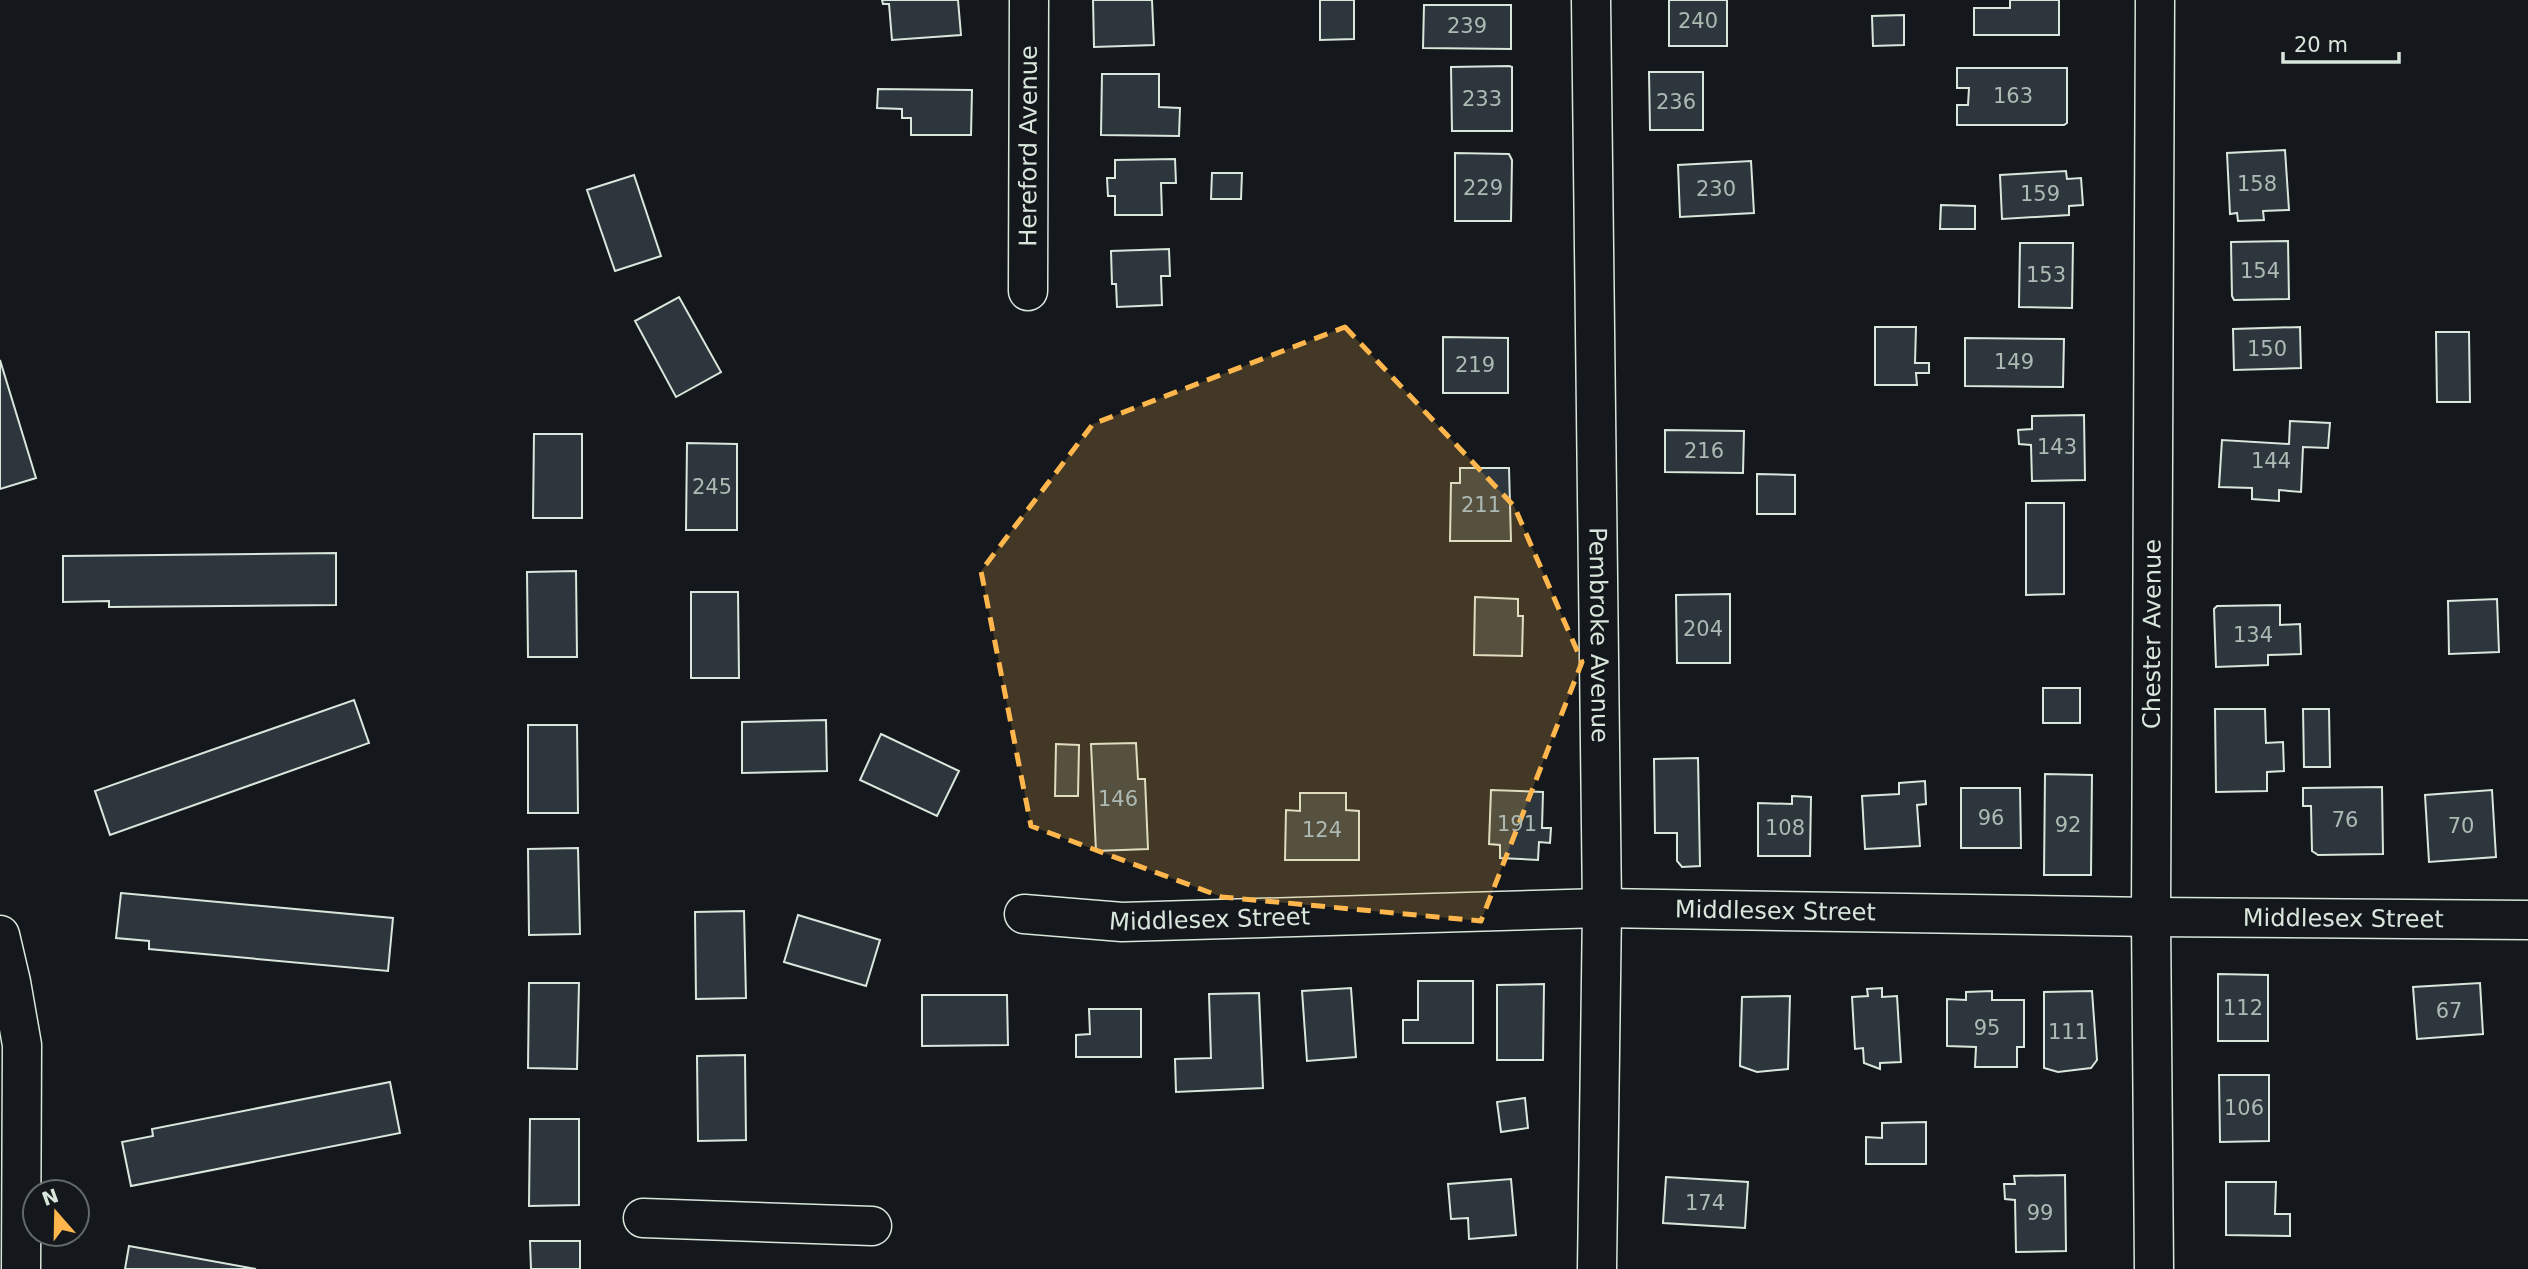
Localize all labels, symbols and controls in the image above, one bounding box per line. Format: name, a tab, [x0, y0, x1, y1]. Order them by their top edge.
house number: 240	[1678, 9, 1718, 33]
house number: 239	[1447, 14, 1487, 38]
scale bar	[2283, 21, 2398, 65]
text: 20 m	[2294, 33, 2348, 57]
street label: Hereford Avenue	[1014, 45, 1043, 247]
house number: 163	[1993, 84, 2033, 108]
house number: 233	[1462, 87, 1502, 111]
house number: 236	[1656, 90, 1696, 114]
house number: 158	[2237, 172, 2277, 196]
house number: 229	[1463, 176, 1503, 200]
house number: 230	[1696, 177, 1736, 201]
house number: 159	[2020, 182, 2060, 206]
house number: 154	[2240, 259, 2280, 283]
house number: 153	[2026, 263, 2066, 287]
house number: 150	[2247, 337, 2287, 361]
house number: 149	[1994, 350, 2034, 374]
house number: 219	[1455, 353, 1495, 377]
house number: 143	[2037, 435, 2077, 459]
house number: 216	[1684, 439, 1724, 463]
house number: 144	[2251, 449, 2291, 473]
house number: 245	[692, 475, 732, 499]
house number: 211	[1461, 493, 1501, 517]
street label: Pembroke Avenue	[1583, 527, 1614, 743]
street label: Chester Avenue	[2138, 539, 2167, 729]
house number: 204	[1683, 617, 1723, 641]
house number: 134	[2233, 623, 2273, 647]
house number: 146	[1098, 787, 1138, 811]
house number: 96	[1978, 806, 2004, 830]
house number: 76	[2332, 808, 2358, 832]
house number: 191	[1497, 812, 1537, 836]
house number: 92	[2055, 813, 2081, 837]
house number: 70	[2448, 814, 2474, 838]
house number: 108	[1765, 816, 1805, 840]
house number: 124	[1302, 818, 1342, 842]
street label: Middlesex Street	[1675, 895, 1876, 926]
street label: Middlesex Street	[1108, 903, 1310, 937]
street label: Middlesex Street	[2243, 904, 2444, 933]
house number: 112	[2223, 996, 2263, 1020]
house number: 67	[2436, 999, 2462, 1023]
house number: 95	[1974, 1016, 2000, 1040]
house number: 111	[2048, 1020, 2088, 1044]
house number: 106	[2224, 1096, 2264, 1120]
north arrow	[21, 1178, 91, 1248]
text: N	[39, 1184, 61, 1210]
house number: 174	[1685, 1191, 1725, 1215]
house number: 99	[2027, 1201, 2053, 1225]

